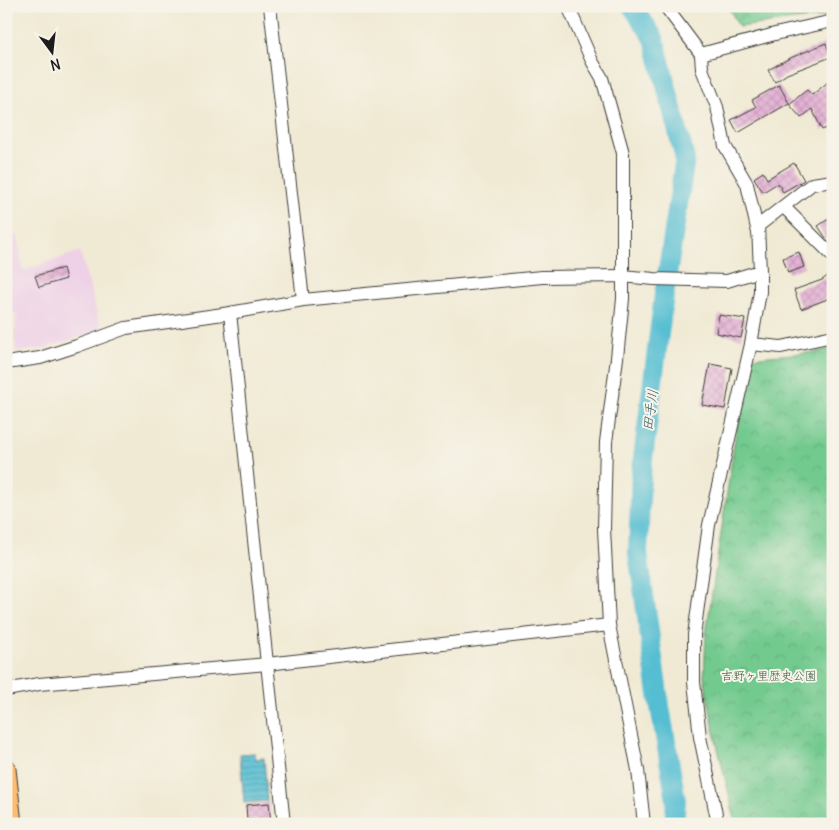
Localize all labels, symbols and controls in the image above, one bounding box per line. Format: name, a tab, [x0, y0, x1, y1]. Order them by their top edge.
north arrow	[28, 28, 78, 78]
text: N	[48, 55, 62, 75]
water label: 田手川	[638, 388, 662, 432]
park label: 吉野ヶ里歴史公園	[721, 668, 817, 683]

